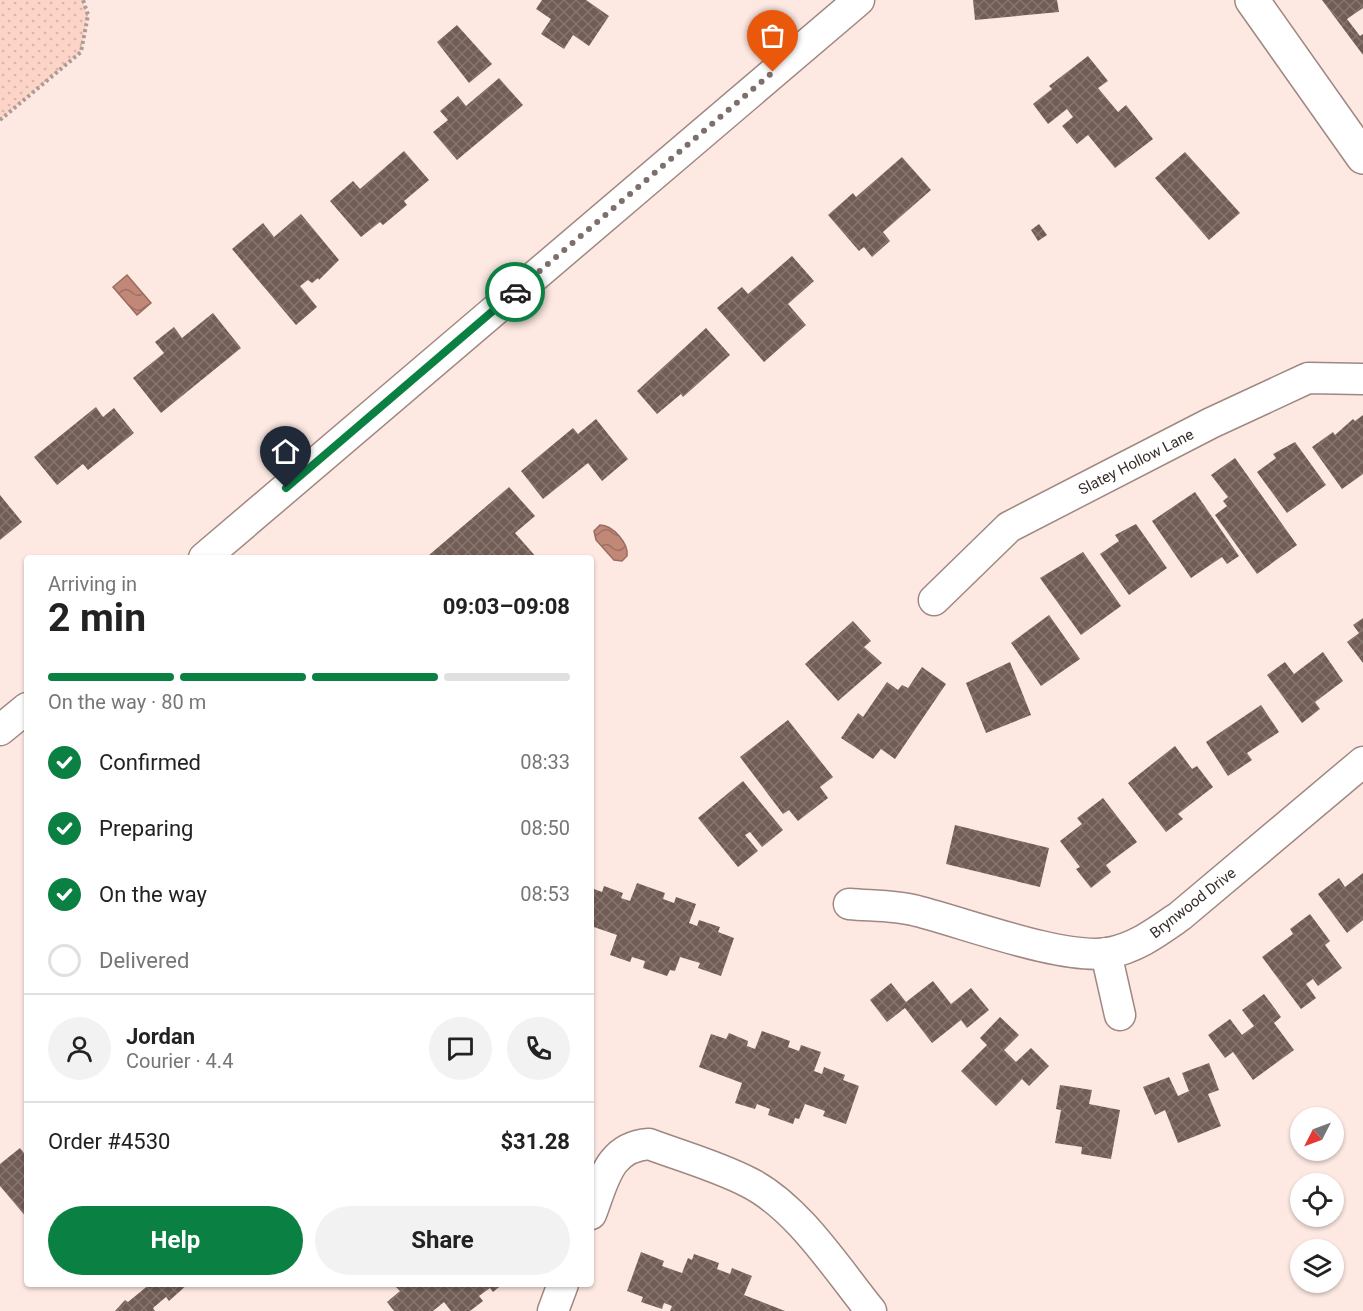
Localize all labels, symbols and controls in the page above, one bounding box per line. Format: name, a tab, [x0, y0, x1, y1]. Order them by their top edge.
pin	[747, 10, 798, 72]
icon: bag	[756, 19, 789, 52]
courier	[485, 262, 545, 322]
icon: car	[499, 276, 532, 309]
street label: Slatey Hollow Lane	[1075, 425, 1197, 499]
pin	[260, 426, 311, 488]
icon: home	[269, 435, 302, 468]
text: Arriving in	[48, 572, 137, 596]
text: 09:03–09:08	[443, 594, 570, 619]
text: 2 min	[48, 595, 146, 641]
text: On the way · 80 m	[48, 690, 206, 714]
icon: check	[48, 746, 81, 779]
text: Confirmed	[99, 750, 201, 775]
text: 08:33	[520, 750, 570, 774]
icon: check	[48, 812, 81, 845]
text: Preparing	[99, 816, 193, 841]
text: 08:50	[520, 816, 570, 840]
street label: Brynwood Drive	[1146, 864, 1240, 942]
icon: check	[48, 878, 81, 911]
text: On the way	[99, 882, 207, 907]
text: 08:53	[520, 882, 570, 906]
text: Delivered	[99, 948, 189, 973]
button: person	[48, 1017, 111, 1080]
button: chat	[429, 1017, 492, 1080]
button: phone	[507, 1017, 570, 1080]
text: Jordan	[126, 1024, 195, 1049]
text: Courier · 4.4	[126, 1049, 233, 1073]
north arrow	[1290, 1107, 1344, 1161]
map controls	[1290, 1107, 1344, 1293]
text: Order #4530	[48, 1129, 170, 1154]
text: $31.28	[501, 1129, 570, 1154]
button: locate	[1290, 1173, 1344, 1227]
button: Help	[48, 1206, 303, 1275]
button: Share	[315, 1206, 570, 1275]
button: layers	[1290, 1239, 1344, 1293]

